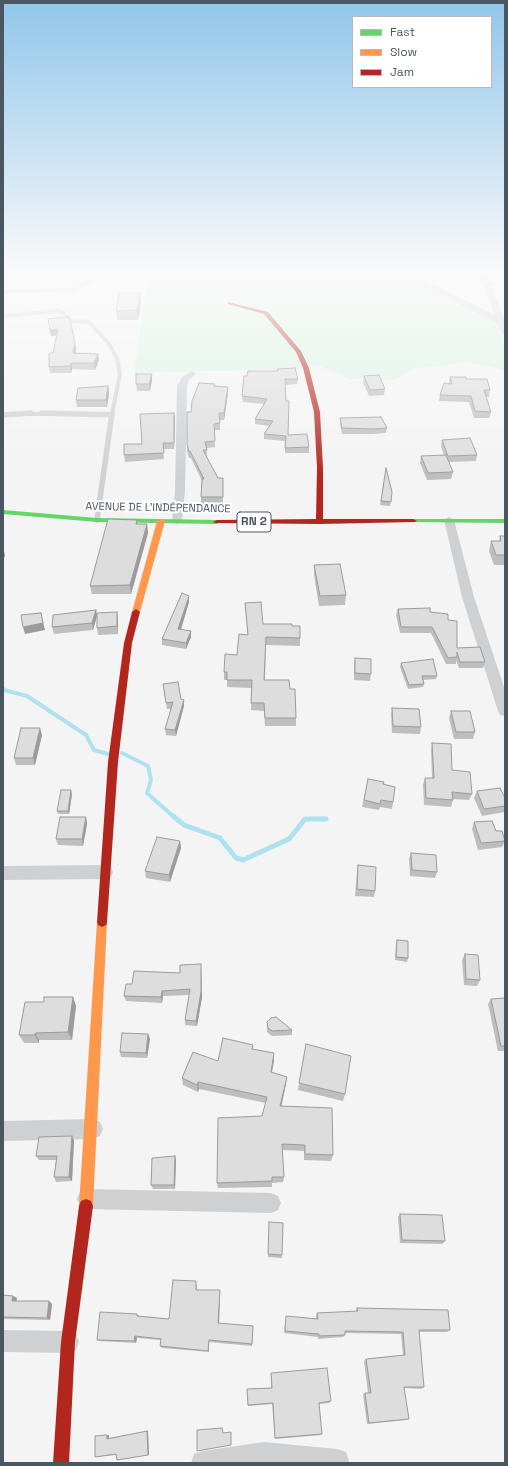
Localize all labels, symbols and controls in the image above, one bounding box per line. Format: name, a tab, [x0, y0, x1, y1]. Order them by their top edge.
legend	[352, 16, 492, 88]
text: Fast	[390, 24, 415, 40]
text: Slow	[390, 44, 417, 60]
text: Jam	[390, 64, 414, 80]
street label: AVENUE DE L'INDÉPENDANCE	[85, 500, 231, 516]
road number: RN 2	[237, 512, 271, 532]

